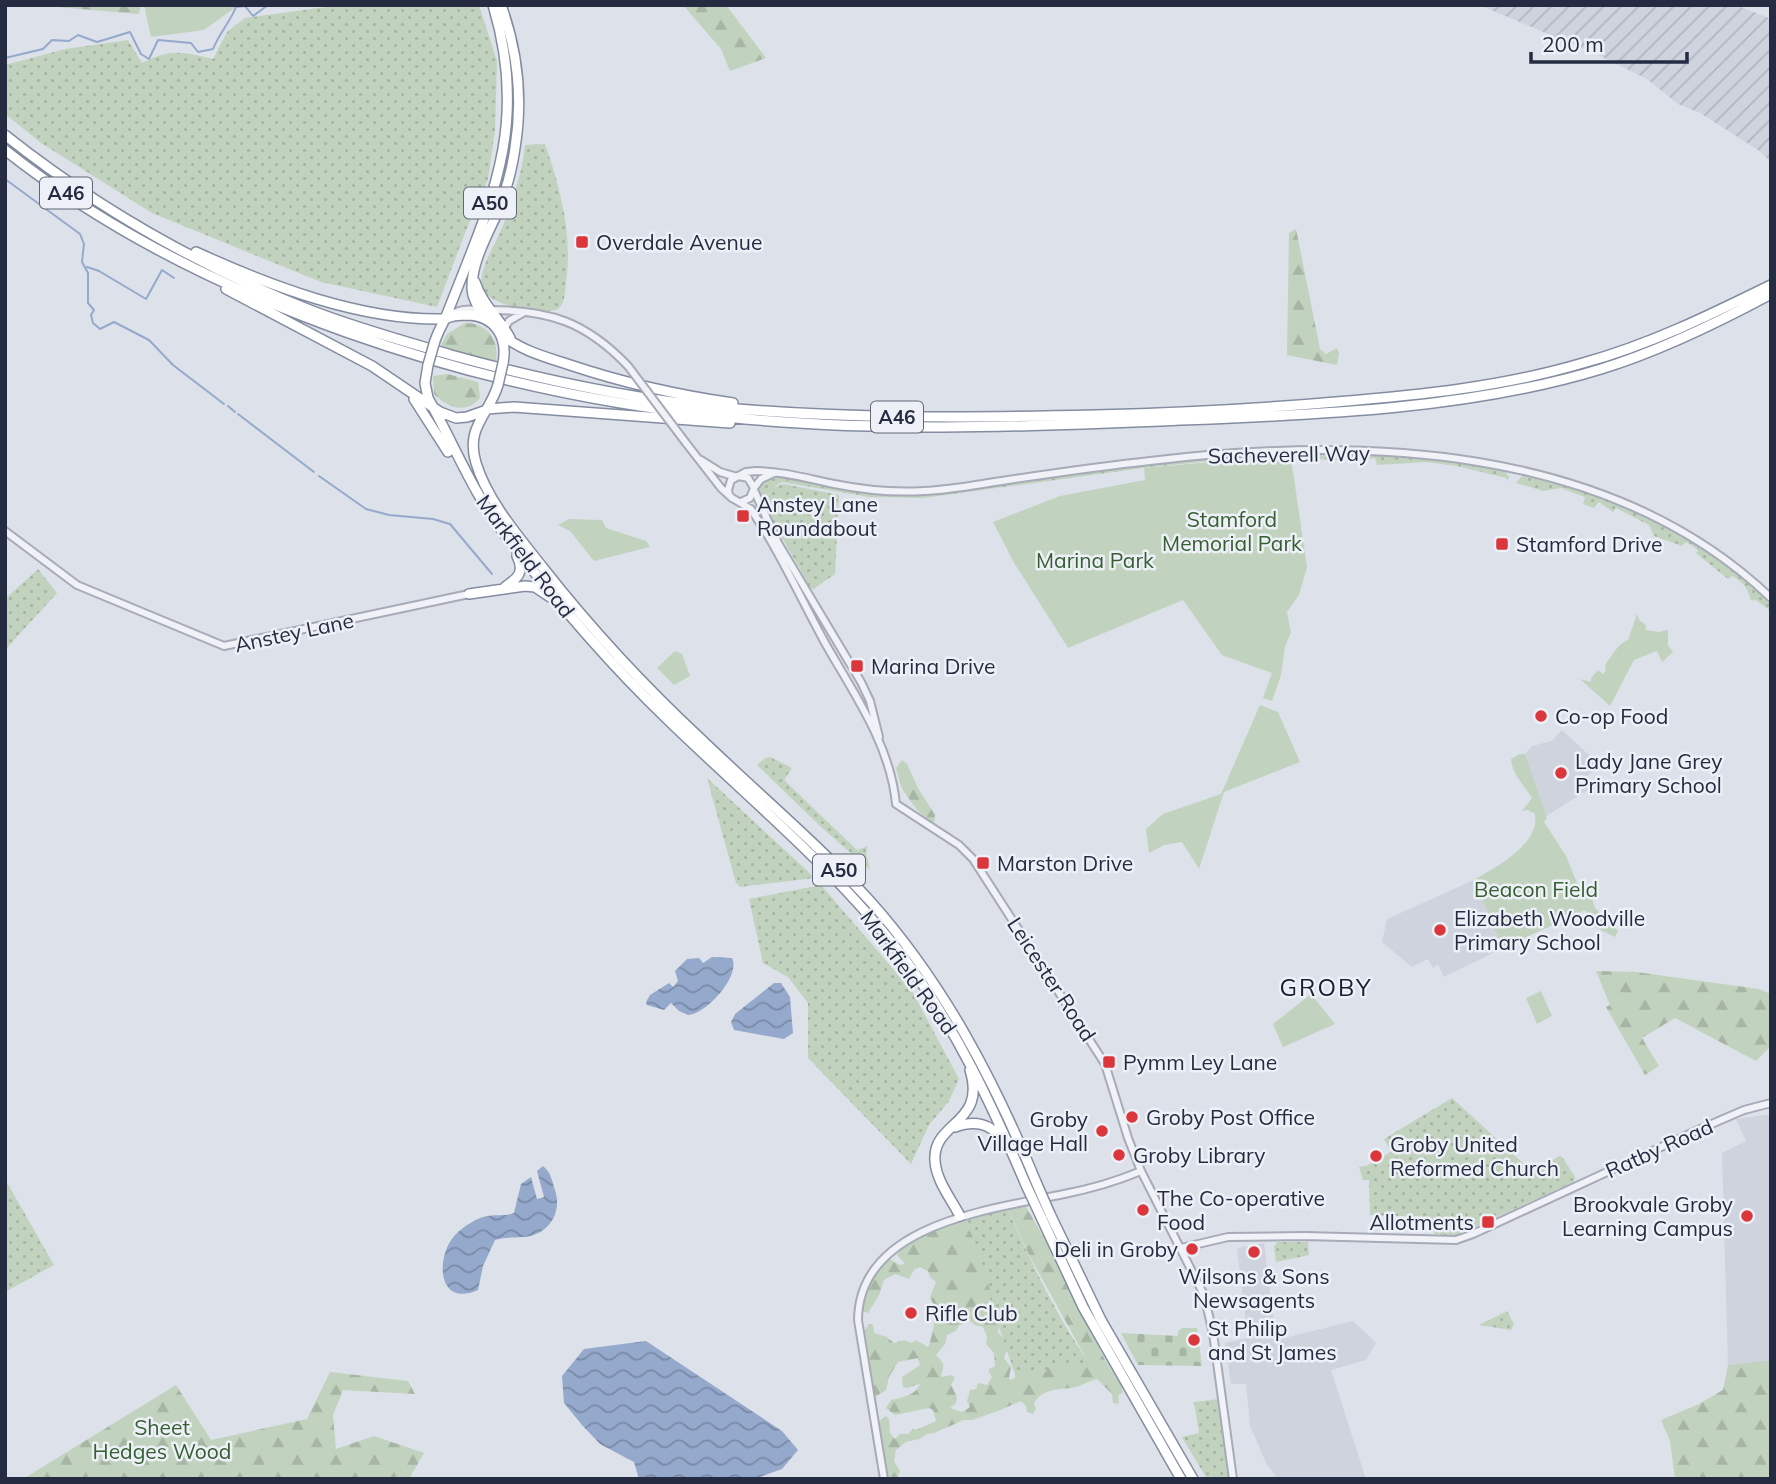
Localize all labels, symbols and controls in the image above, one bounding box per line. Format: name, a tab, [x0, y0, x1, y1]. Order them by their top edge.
scale bar	[1531, 21, 1687, 65]
text: 200 m	[1542, 31, 1604, 57]
road number: A46	[40, 178, 92, 209]
road number: A50	[464, 188, 516, 218]
place label: Overdale Avenue	[596, 229, 762, 255]
marker: Overdale Avenue	[574, 234, 590, 250]
road number: A46	[871, 402, 923, 432]
street label: Sacheverell Way	[1208, 440, 1370, 468]
street label: Markfield Road	[471, 489, 581, 623]
place label: Anstey Lane Roundabout	[757, 491, 878, 541]
park label: Stamford Memorial Park	[1162, 506, 1302, 556]
marker: Anstey Lane Roundabout	[735, 508, 751, 524]
place label: Stamford Drive	[1516, 531, 1663, 557]
marker: Stamford Drive	[1494, 536, 1510, 552]
park label: Marina Park	[1036, 547, 1154, 573]
street label: Anstey Lane	[232, 607, 356, 657]
place label: Marina Drive	[871, 653, 995, 679]
marker: Marina Drive	[849, 658, 865, 674]
place label: Co-op Food	[1555, 703, 1668, 729]
marker: Co-op Food	[1533, 708, 1549, 724]
place label: Lady Jane Grey Primary School	[1575, 748, 1722, 798]
marker: Lady Jane Grey Primary School	[1553, 765, 1569, 781]
place label: Marston Drive	[997, 850, 1133, 876]
road number: A50	[813, 855, 865, 886]
marker: Marston Drive	[975, 855, 991, 871]
park label: Beacon Field	[1474, 876, 1598, 902]
street label: Markfield Road	[855, 905, 963, 1039]
place label: Elizabeth Woodville Primary School	[1454, 905, 1645, 955]
street label: Leicester Road	[1002, 912, 1102, 1046]
marker: Elizabeth Woodville Primary School	[1432, 922, 1448, 938]
district label: GROBY	[1279, 972, 1373, 1002]
place label: Pymm Ley Lane	[1123, 1049, 1277, 1075]
marker: Pymm Ley Lane	[1101, 1054, 1117, 1070]
place label: Groby Post Office	[1146, 1104, 1315, 1130]
place label: Groby Village Hall	[977, 1106, 1088, 1156]
marker: Groby Post Office	[1124, 1109, 1140, 1125]
street label: Ratby Road	[1601, 1113, 1717, 1183]
marker: Groby Village Hall	[1094, 1123, 1110, 1139]
place label: Groby United Reformed Church	[1390, 1131, 1559, 1181]
place label: Groby Library	[1133, 1142, 1265, 1168]
marker: Groby Library	[1111, 1147, 1127, 1163]
marker: Groby United Reformed Church	[1368, 1148, 1384, 1164]
place label: The Co-operative Food	[1157, 1185, 1325, 1235]
place label: Brookvale Groby Learning Campus	[1562, 1191, 1733, 1241]
marker: The Co-operative Food	[1135, 1202, 1151, 1218]
marker: Brookvale Groby Learning Campus	[1739, 1208, 1755, 1224]
place label: Allotments	[1369, 1209, 1474, 1235]
marker: Allotments	[1480, 1214, 1496, 1230]
place label: Deli in Groby	[1054, 1236, 1178, 1262]
marker: Deli in Groby	[1184, 1241, 1200, 1257]
marker: Wilsons & Sons Newsagents	[1246, 1244, 1262, 1260]
place label: Wilsons & Sons Newsagents	[1178, 1263, 1330, 1313]
place label: Rifle Club	[925, 1300, 1018, 1326]
marker: Rifle Club	[903, 1305, 919, 1321]
place label: St Philip and St James	[1208, 1315, 1337, 1365]
marker: St Philip and St James	[1186, 1332, 1202, 1348]
park label: Sheet Hedges Wood	[93, 1414, 231, 1464]

